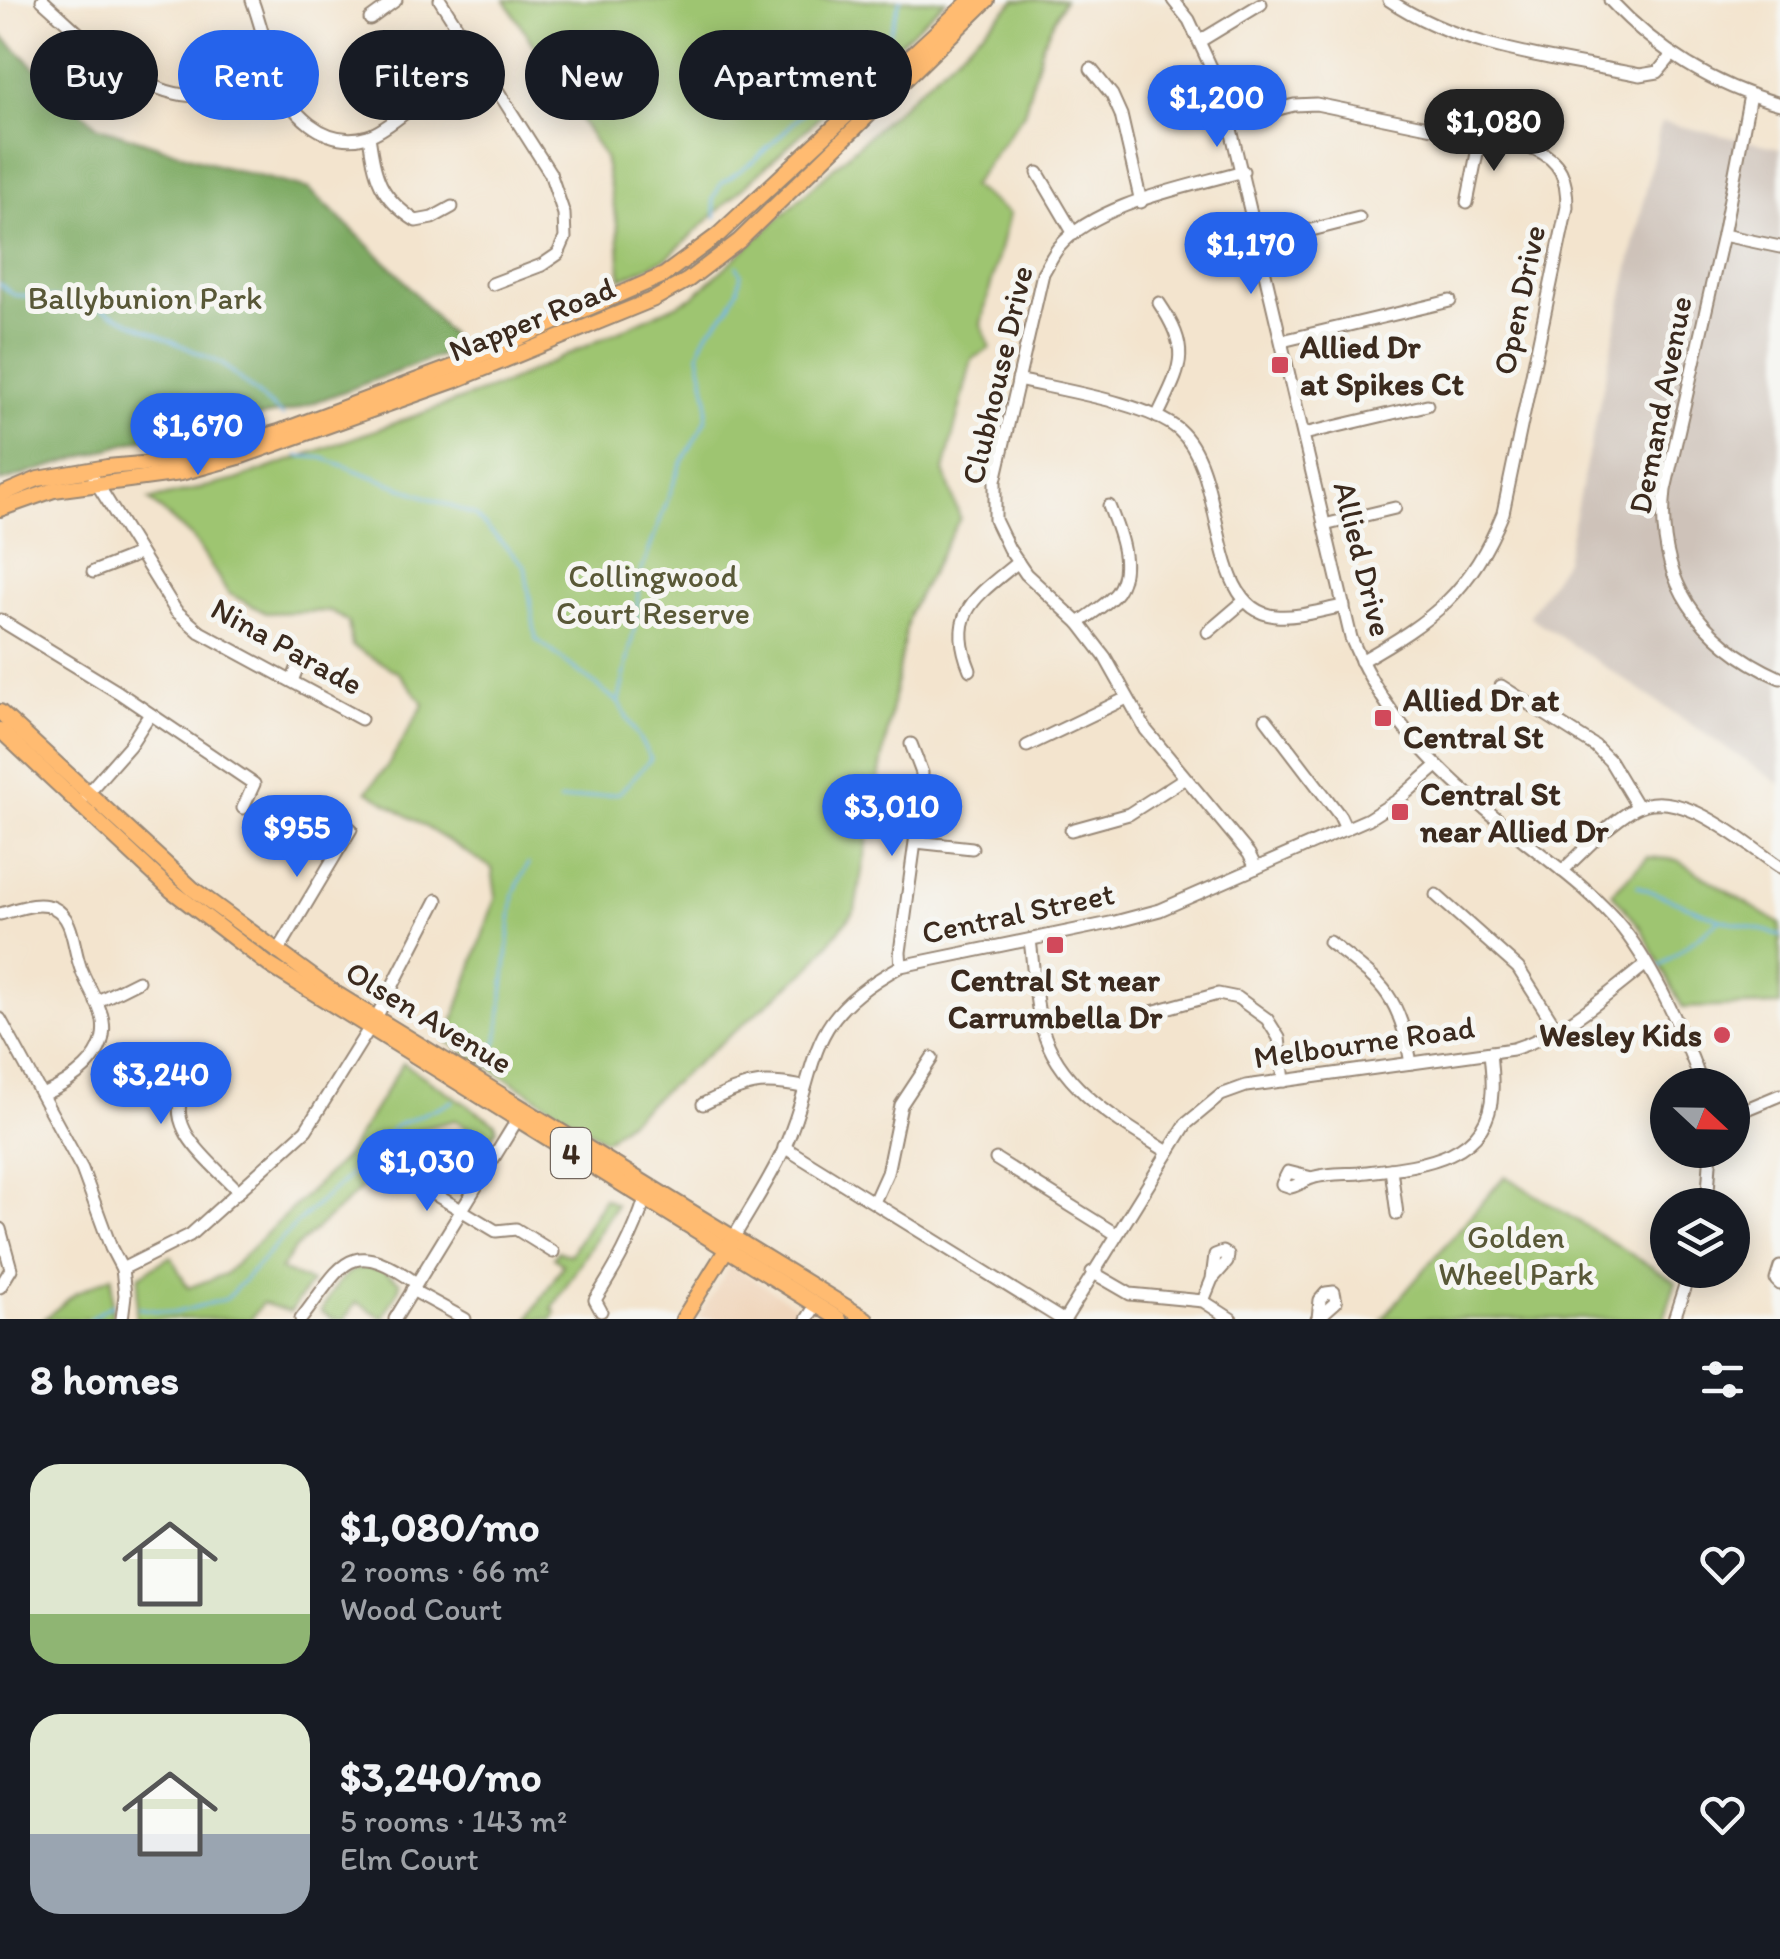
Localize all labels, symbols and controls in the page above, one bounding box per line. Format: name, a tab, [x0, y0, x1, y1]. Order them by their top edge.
chip: Buy	[30, 30, 158, 120]
chip: Rent	[178, 30, 319, 120]
chip: Filters	[339, 30, 505, 120]
chip: New	[525, 30, 659, 120]
chip: Apartment	[679, 30, 912, 120]
pin: $1,200	[1136, 65, 1298, 150]
text: $1,200	[1170, 78, 1264, 116]
pin: $1,080	[1413, 89, 1575, 174]
text: $1,080	[1446, 102, 1542, 140]
pin: $1,170	[1170, 212, 1332, 297]
street label: Open Drive	[1485, 222, 1553, 378]
text: $1,170	[1206, 225, 1296, 263]
street label: Clubhouse Drive	[953, 262, 1041, 488]
street label: Napper Road	[443, 268, 621, 370]
park label: Ballybunion Park	[28, 279, 262, 317]
street label: Demand Avenue	[1620, 293, 1700, 517]
place label: Allied Dr at Spikes Ct	[1299, 328, 1464, 403]
marker: Allied Dr at Spikes Ct	[1269, 354, 1291, 376]
pin: $1,670	[117, 393, 279, 478]
text: $1,670	[152, 406, 244, 444]
street label: Allied Drive	[1325, 477, 1401, 641]
park label: Collingwood Court Reserve	[556, 557, 750, 632]
street label: Nina Parade	[205, 589, 369, 703]
place label: Allied Dr at Central St	[1402, 681, 1559, 756]
marker: Allied Dr at Central St	[1372, 707, 1394, 729]
pin: $3,010	[811, 774, 973, 859]
place label: Central St near Allied Dr	[1419, 775, 1610, 850]
text: $3,010	[844, 787, 940, 825]
pin: $955	[238, 795, 356, 880]
marker: Central St near Allied Dr	[1389, 801, 1411, 823]
text: $955	[264, 808, 330, 846]
street label: Central Street	[918, 874, 1118, 952]
marker: Central St near Carrumbella Dr	[1044, 934, 1066, 956]
street label: Olsen Avenue	[339, 952, 519, 1082]
place label: Central St near Carrumbella Dr	[948, 961, 1163, 1036]
street label: Melbourne Road	[1251, 1008, 1477, 1076]
place label: Wesley Kids	[1539, 1016, 1702, 1054]
marker: Wesley Kids	[1711, 1024, 1733, 1046]
pin: $3,240	[80, 1042, 242, 1127]
text: $3,240	[112, 1055, 210, 1093]
north arrow	[1650, 1068, 1750, 1168]
map controls	[1650, 1068, 1750, 1288]
road number: 4	[551, 1128, 591, 1178]
pin: $1,030	[346, 1129, 508, 1214]
text: $1,030	[379, 1142, 475, 1180]
button: layers	[1650, 1188, 1750, 1288]
park label: Golden Wheel Park	[1438, 1218, 1594, 1293]
icon: filters	[1695, 1352, 1750, 1407]
text: 8 homes	[30, 1354, 179, 1405]
text: $1,080/mo	[340, 1501, 540, 1552]
icon: home	[110, 1504, 230, 1624]
icon: heart	[1695, 1537, 1750, 1592]
text: 2 rooms · 66 m²	[340, 1552, 550, 1590]
text: Wood Court	[340, 1590, 502, 1628]
text: $3,240/mo	[340, 1751, 542, 1802]
icon: home	[110, 1754, 230, 1874]
icon: heart	[1695, 1787, 1750, 1842]
text: 5 rooms · 143 m²	[340, 1802, 567, 1840]
text: Elm Court	[340, 1840, 479, 1878]

